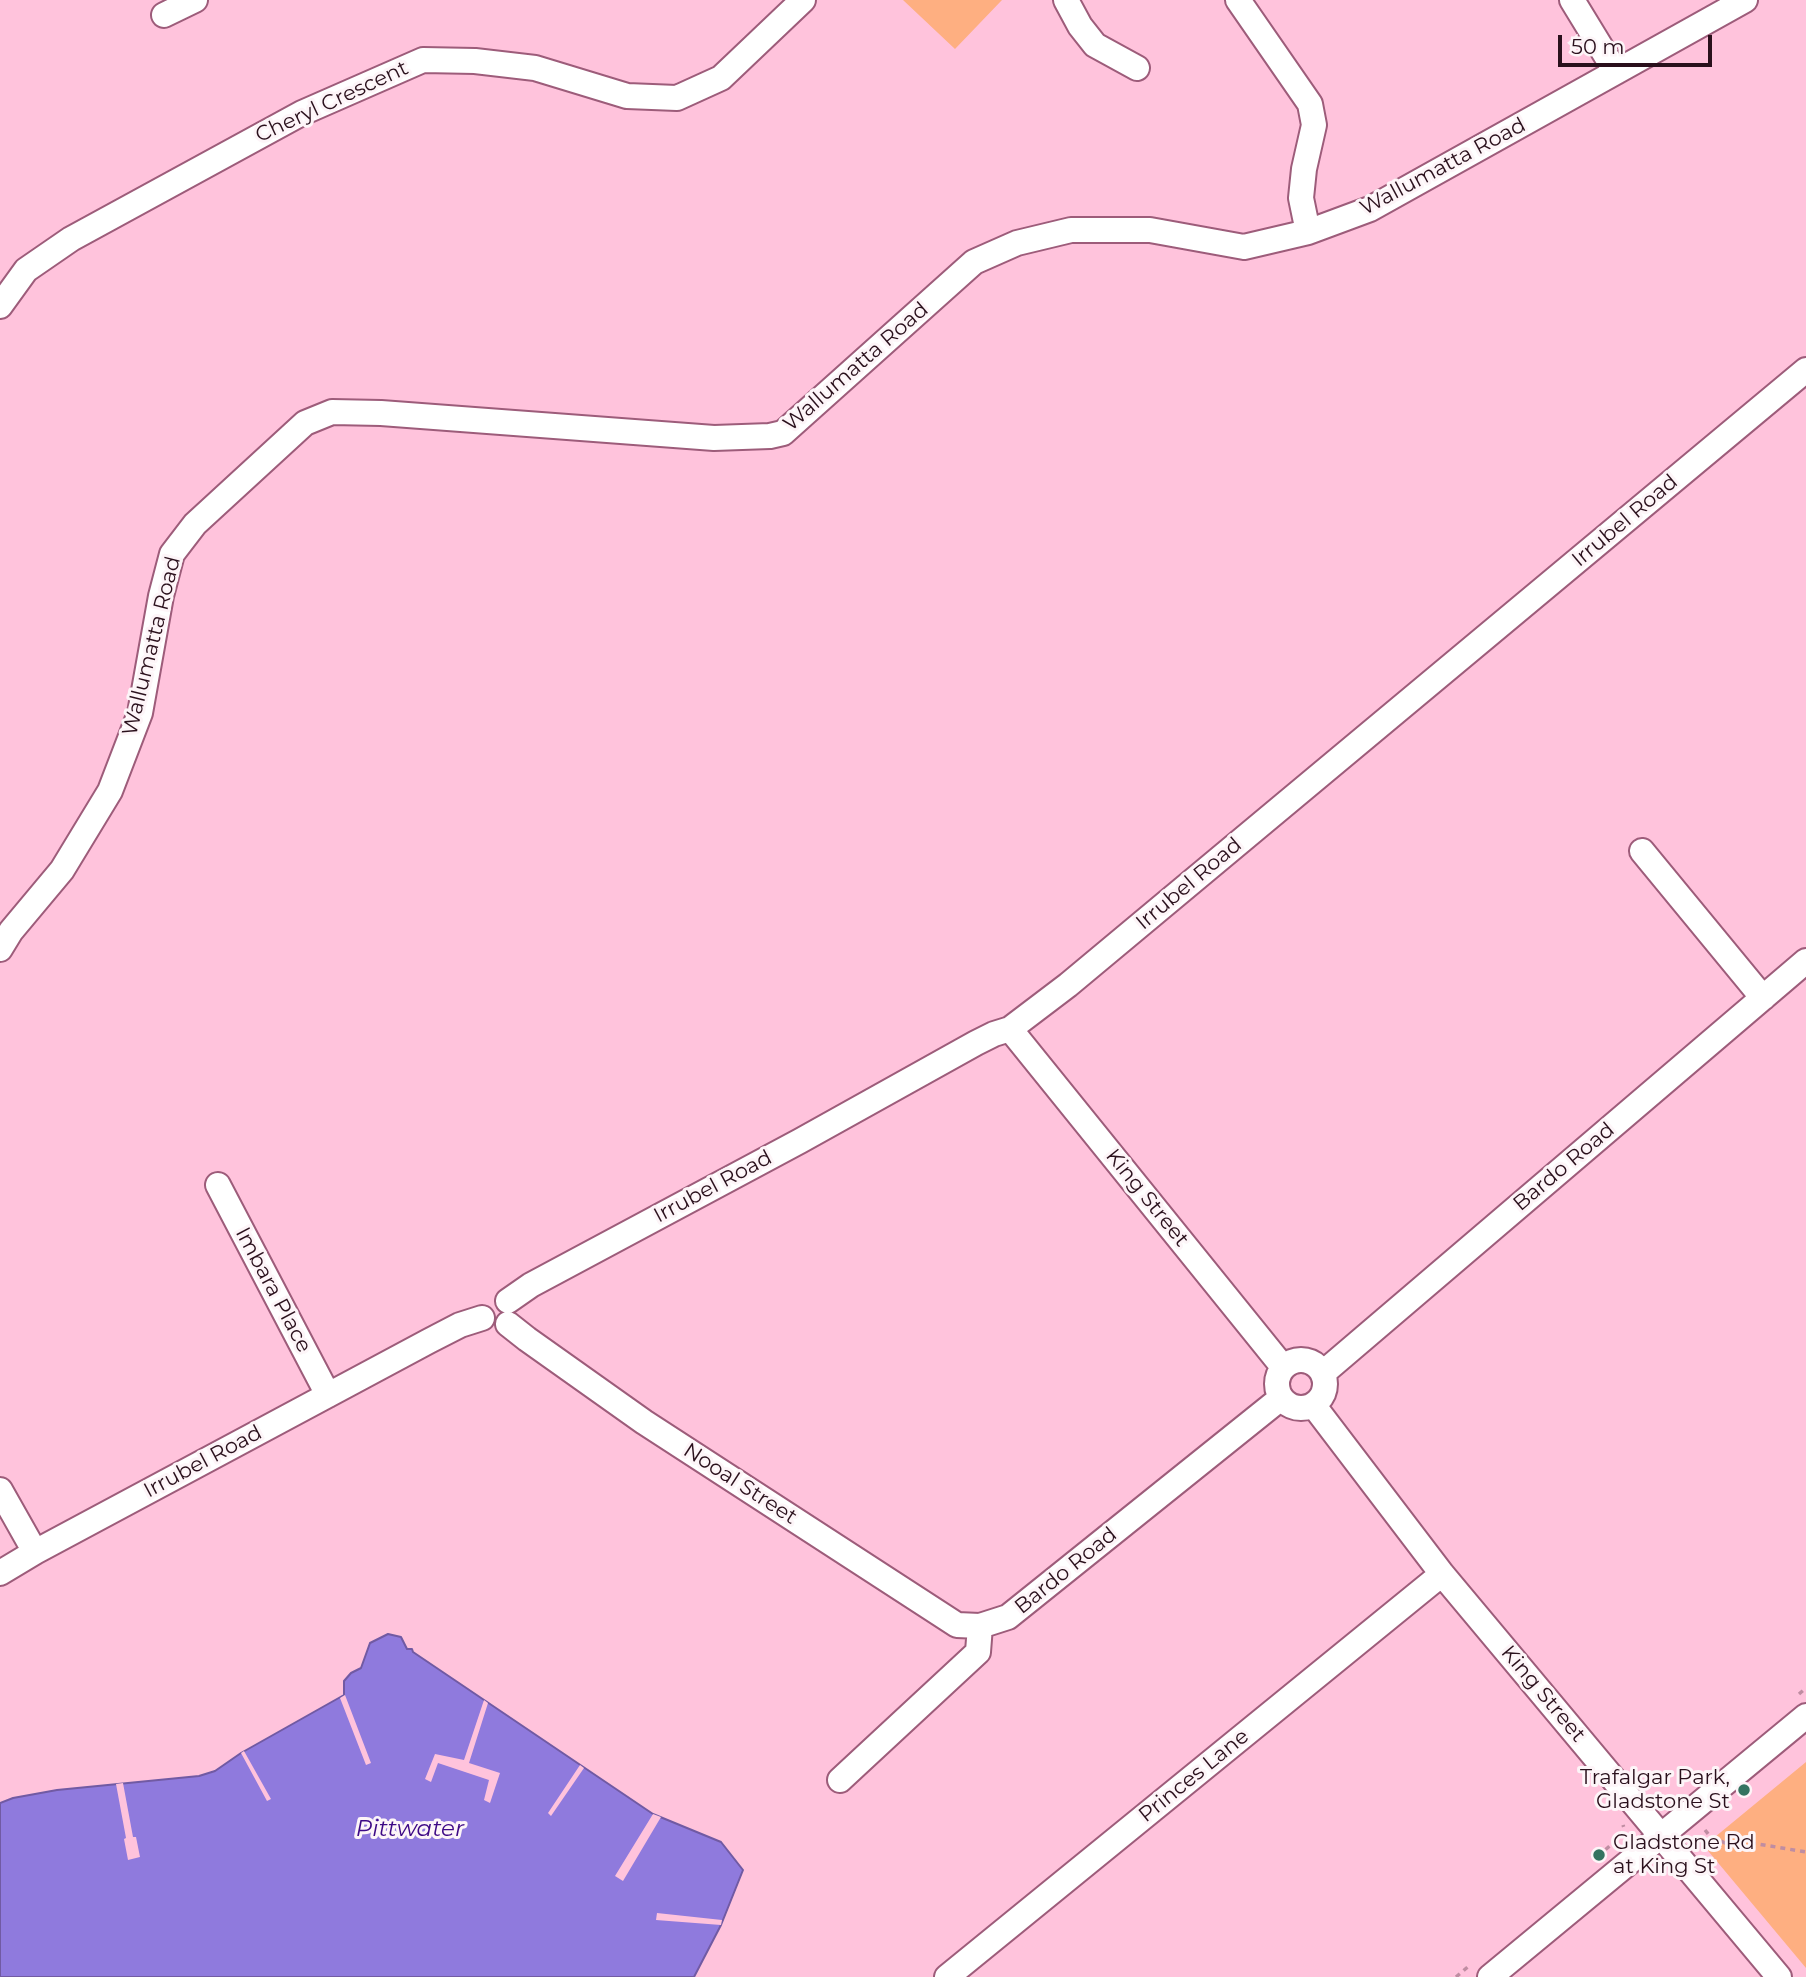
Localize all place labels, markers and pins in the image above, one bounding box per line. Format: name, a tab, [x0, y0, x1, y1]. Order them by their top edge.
place label: Trafalgar Park, Gladstone St	[1580, 1765, 1730, 1815]
marker: Trafalgar Park, Gladstone St	[1736, 1782, 1752, 1798]
place label: Gladstone Rd at King St	[1613, 1830, 1755, 1880]
marker: Gladstone Rd at King St	[1591, 1847, 1607, 1863]

